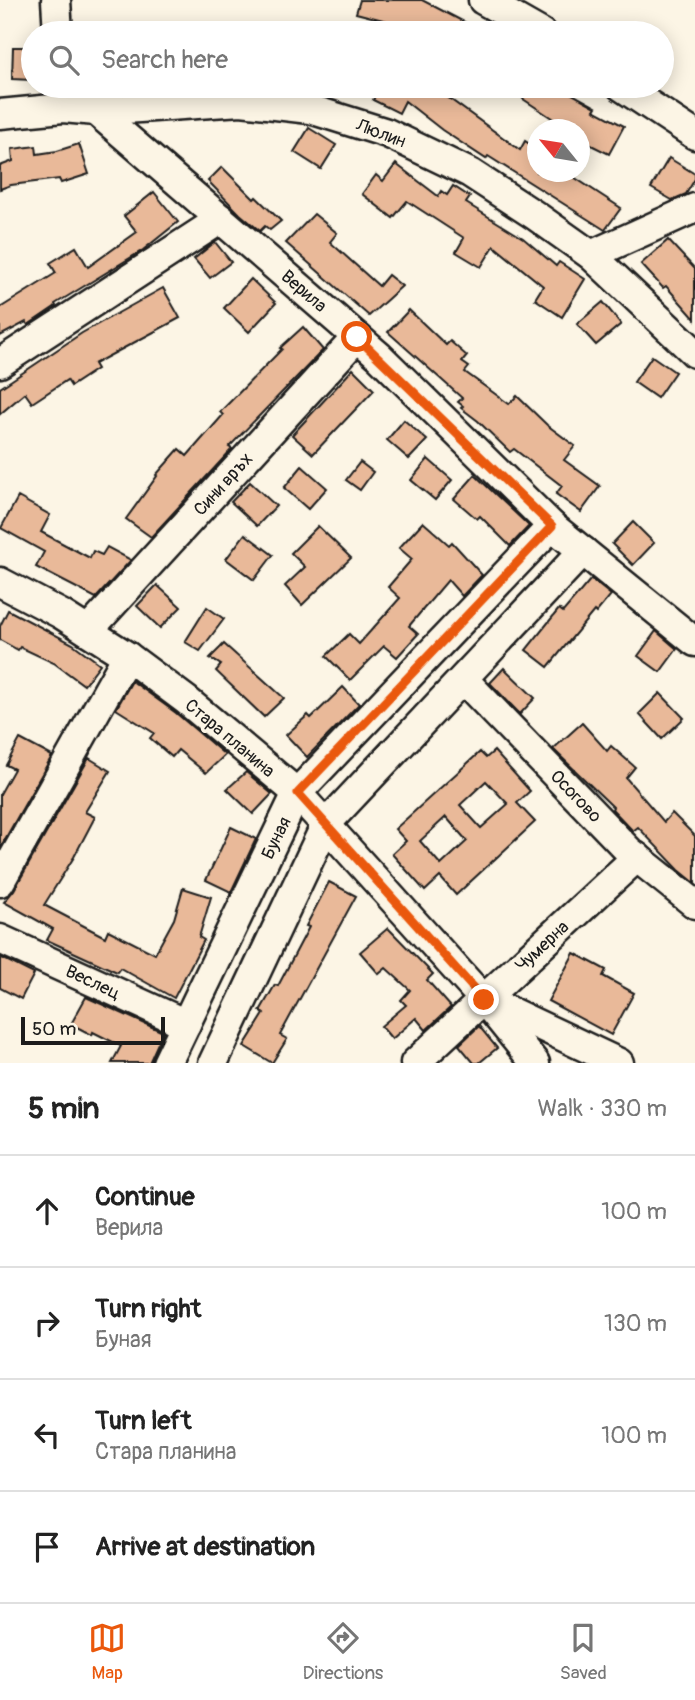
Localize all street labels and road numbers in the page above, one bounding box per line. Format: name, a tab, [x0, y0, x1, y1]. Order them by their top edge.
street label: Люлин	[352, 113, 409, 153]
street label: Верила	[276, 265, 331, 318]
street label: Сини връх	[189, 448, 258, 521]
street label: Стара планина	[180, 694, 279, 783]
street label: Осогово	[545, 765, 607, 828]
street label: Буная	[256, 813, 296, 863]
street label: Чумерна	[511, 916, 574, 977]
street label: Веслец	[62, 960, 124, 1005]

